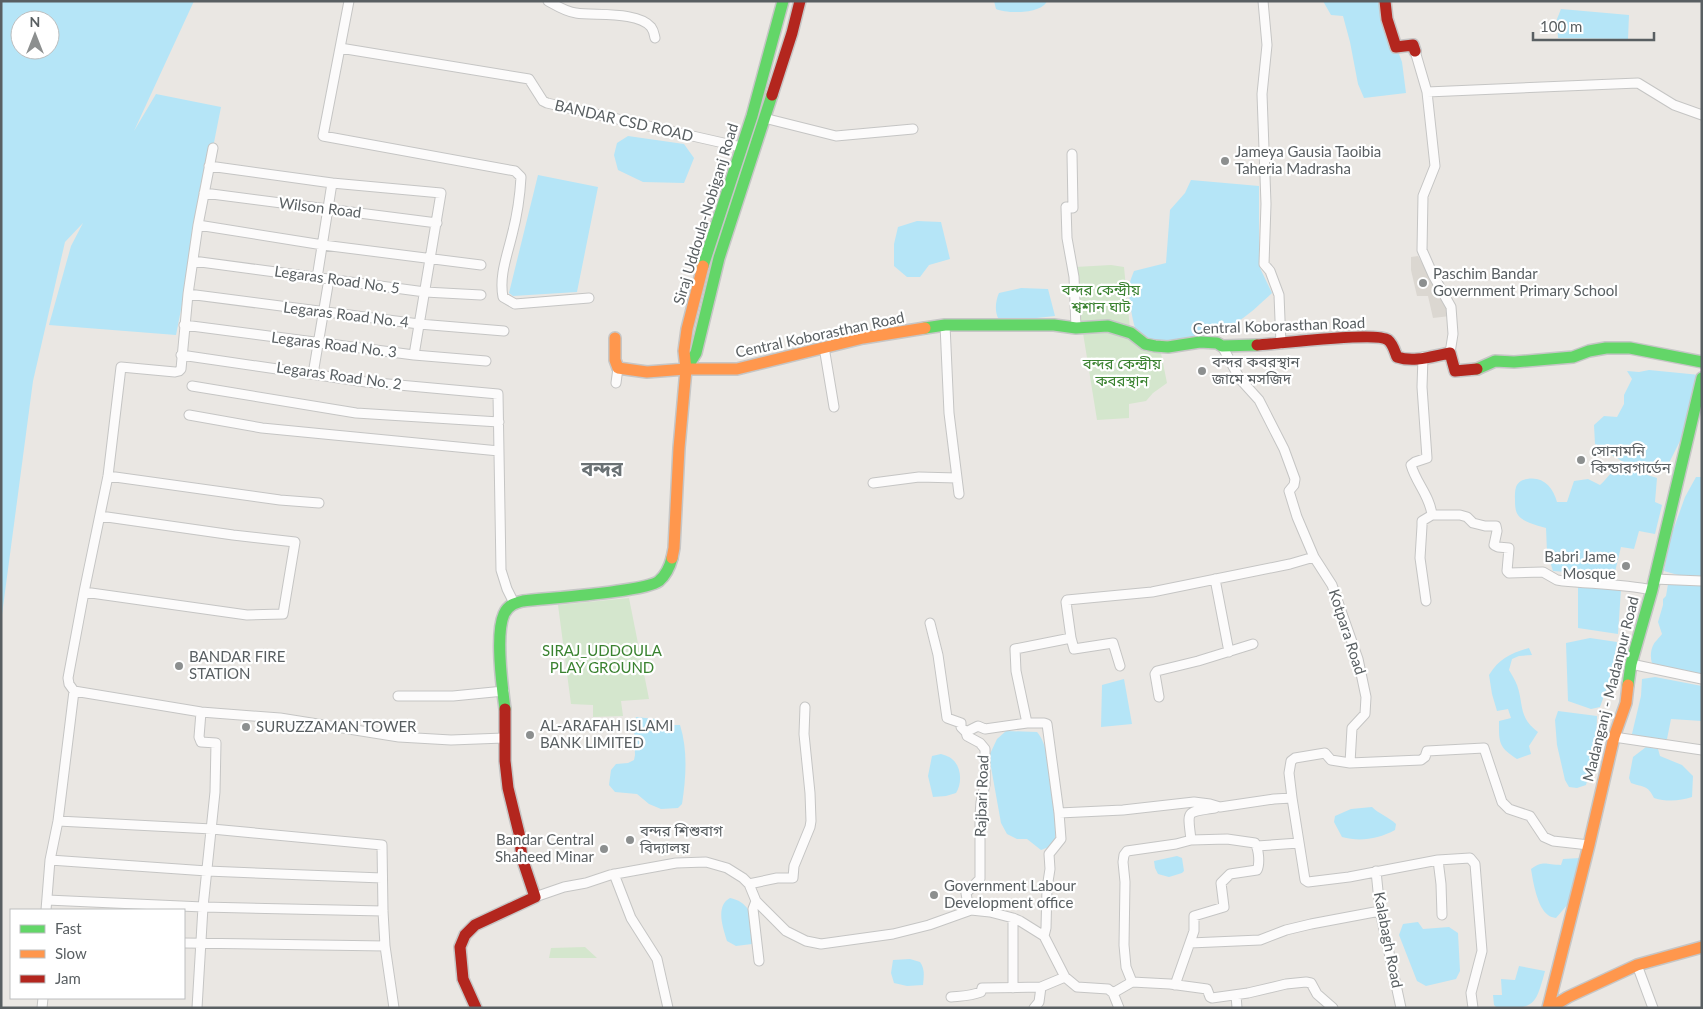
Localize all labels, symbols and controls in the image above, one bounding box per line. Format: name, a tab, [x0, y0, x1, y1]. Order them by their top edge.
north arrow	[10, 10, 60, 60]
scale bar	[1533, 10, 1654, 42]
text: N	[30, 13, 40, 30]
text: 100 m	[1540, 17, 1582, 35]
street label: BANDAR CSD ROAD	[553, 95, 695, 145]
street label: Siraj Uddoula-Nobiganj Road	[669, 121, 741, 307]
place label: Jameya Gausia Taoibia Taheria Madrasha	[1235, 142, 1381, 177]
marker: Jameya Gausia Taoibia Taheria Madrasha	[1219, 155, 1231, 167]
street label: Wilson Road	[278, 193, 362, 221]
street label: Legaras Road No. 5	[273, 261, 401, 297]
place label: Paschim Bandar Government Primary School	[1433, 264, 1618, 299]
marker: Paschim Bandar Government Primary School	[1417, 277, 1429, 289]
park label: বন্দর কেন্দ্রীয় শ্বশান ঘাট	[1061, 280, 1141, 315]
street label: Legaras Road No. 4	[282, 297, 410, 331]
street label: Central Koborasthan Road	[734, 307, 906, 361]
street label: Central Koborasthan Road	[1193, 313, 1365, 337]
street label: Legaras Road No. 3	[270, 327, 398, 361]
place label: বন্দর কবরস্থান জামে মসজিদ	[1211, 352, 1300, 387]
park label: বন্দর কেন্দ্রীয় কবরস্থান	[1082, 354, 1162, 389]
street label: Legaras Road No. 2	[275, 357, 403, 393]
marker: বন্দর কবরস্থান জামে মসজিদ	[1196, 365, 1208, 377]
place label: সোনামনি কিন্ডারগার্ডেন	[1590, 441, 1672, 476]
marker: সোনামনি কিন্ডারগার্ডেন	[1575, 454, 1587, 466]
district label: বন্দর	[580, 456, 624, 480]
place label: Babri Jame Mosque	[1544, 547, 1616, 582]
marker: Babri Jame Mosque	[1620, 560, 1632, 572]
street label: Kotpara Road	[1326, 587, 1370, 677]
street label: Madanganj - Madanpur Road	[1578, 594, 1642, 783]
park label: SIRAJ_UDDOULA PLAY GROUND	[542, 641, 663, 676]
place label: BANDAR FIRE STATION	[189, 647, 285, 682]
marker: BANDAR FIRE STATION	[173, 660, 185, 672]
place label: AL-ARAFAH ISLAMI BANK LIMITED	[540, 716, 673, 751]
place label: SURUZZAMAN TOWER	[256, 717, 417, 735]
marker: SURUZZAMAN TOWER	[240, 721, 252, 733]
marker: AL-ARAFAH ISLAMI BANK LIMITED	[524, 729, 536, 741]
street label: Rajbari Road	[971, 754, 991, 837]
place label: বন্দর শিশুবাগ বিদ্যালয়	[639, 821, 723, 856]
place label: Bandar Central Shaheed Minar	[495, 830, 595, 865]
marker: বন্দর শিশুবাগ বিদ্যালয়	[624, 834, 636, 846]
marker: Bandar Central Shaheed Minar	[598, 843, 610, 855]
place label: Government Labour Development office	[944, 876, 1077, 911]
marker: Government Labour Development office	[928, 889, 940, 901]
street label: Kalabagh Road	[1371, 890, 1407, 989]
legend	[10, 909, 185, 999]
text: Fast	[55, 919, 82, 937]
text: Slow	[55, 944, 87, 962]
text: Jam	[55, 969, 81, 987]

